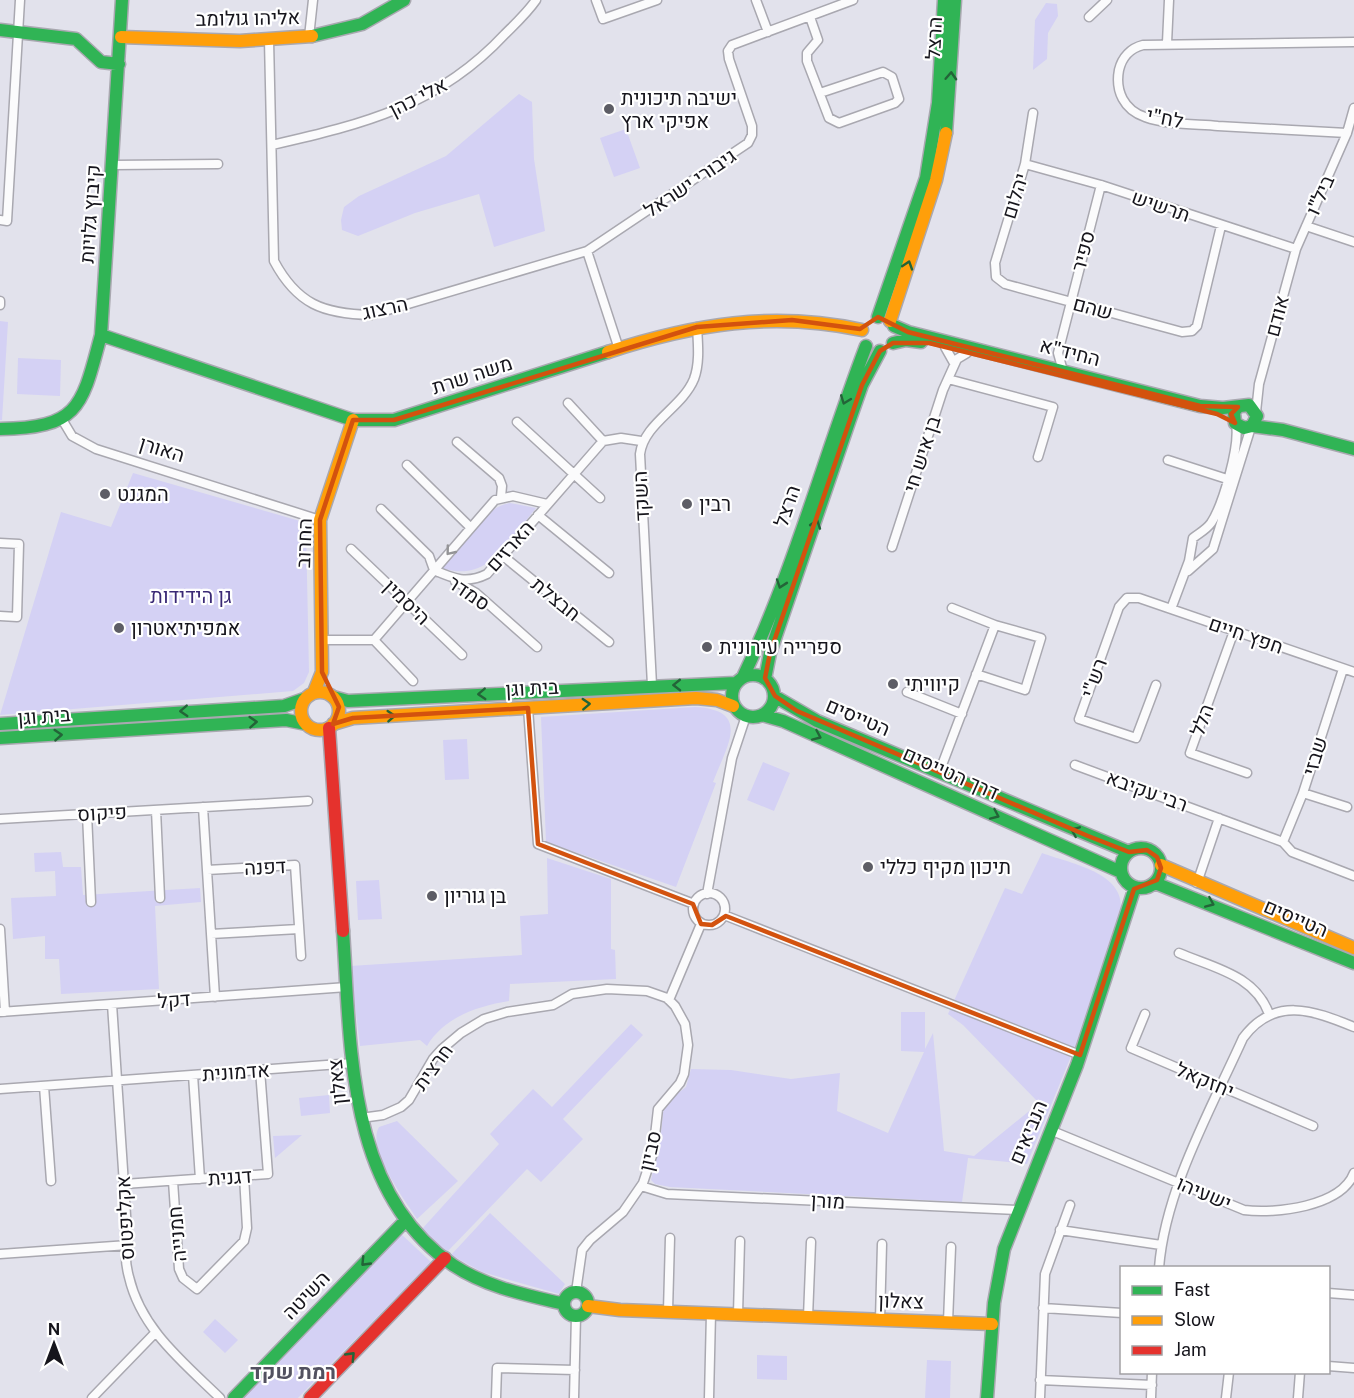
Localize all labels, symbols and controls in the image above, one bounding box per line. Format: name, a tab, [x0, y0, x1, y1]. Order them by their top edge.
street label: אליהו גולומב	[195, 5, 301, 31]
street label: הרצל	[921, 16, 947, 60]
street label: אלי כהן	[385, 72, 451, 122]
one-way arrow	[945, 72, 958, 81]
place label: ישיבה תיכונית אפיקי ארץ	[621, 86, 737, 133]
marker: ישיבה תיכונית אפיקי ארץ	[602, 102, 616, 116]
street label: לח"י	[1145, 103, 1185, 133]
street label: גיבורי ישראל	[639, 143, 741, 223]
street label: קיבוץ גלויות	[75, 164, 105, 264]
street label: יהלום	[997, 170, 1033, 222]
street label: ביל"ו	[1301, 171, 1340, 219]
street label: תרשיש	[1129, 185, 1193, 227]
street label: ספיר	[1066, 228, 1100, 274]
one-way arrow	[901, 260, 913, 271]
street label: הרצוג	[360, 291, 410, 325]
street label: שהם	[1070, 291, 1116, 325]
street label: אודם	[1260, 293, 1294, 339]
street label: החיד"א	[1037, 333, 1103, 371]
street label: משה שרת	[429, 351, 515, 399]
one-way arrow	[840, 394, 852, 405]
street label: בן איש חי	[898, 412, 946, 495]
street label: האורן	[136, 431, 188, 467]
street label: השקד	[628, 470, 654, 522]
place label: המגנט	[117, 482, 169, 506]
street label: הרצל	[769, 482, 805, 530]
marker: המגנט	[98, 487, 112, 501]
place label: רבין	[699, 492, 731, 516]
marker: רבין	[680, 497, 694, 511]
street label: הארזים	[481, 516, 539, 576]
street label: החרוב	[291, 518, 317, 568]
one-way arrow	[809, 519, 822, 530]
one-way arrow	[447, 544, 458, 555]
street label: סמדר	[443, 570, 495, 616]
street label: חבצלת	[527, 572, 585, 626]
street label: היסמין	[379, 574, 435, 630]
one-way arrow	[776, 579, 788, 589]
park label: גן הידידות	[150, 584, 232, 608]
street label: חפץ חיים	[1206, 611, 1286, 659]
place label: אמפיתיאטרון	[131, 616, 240, 640]
marker: אמפיתיאטרון	[112, 621, 126, 635]
place label: ספרייה עירונית	[719, 635, 842, 659]
marker: ספרייה עירונית	[700, 640, 714, 654]
street label: רש"י	[1076, 655, 1112, 701]
place label: קיוויתי	[905, 672, 960, 696]
street label: בית וגן	[505, 675, 560, 701]
marker: קיוויתי	[886, 677, 900, 691]
one-way arrow	[672, 678, 681, 691]
one-way arrow	[477, 687, 486, 700]
street label: הטייסים	[822, 693, 894, 741]
one-way arrow	[581, 698, 590, 711]
street label: הלל	[1185, 701, 1219, 739]
street label: בית וגן	[17, 702, 72, 730]
one-way arrow	[180, 704, 189, 717]
one-way arrow	[386, 710, 395, 723]
one-way arrow	[249, 716, 258, 729]
one-way arrow	[54, 728, 63, 741]
one-way arrow	[811, 729, 822, 741]
street label: שבזי	[1297, 733, 1333, 779]
street label: דרך הטייסים	[899, 741, 1003, 805]
street label: רבי עקיבא	[1103, 765, 1191, 817]
street label: פיקוס	[77, 800, 127, 826]
one-way arrow	[989, 807, 1000, 819]
one-way arrow	[1070, 826, 1081, 838]
street label: דפנה	[243, 854, 287, 880]
place label: תיכון מקיף כללי	[880, 855, 1011, 879]
marker: תיכון מקיף כללי	[861, 860, 875, 874]
place label: בן גוריון	[444, 884, 507, 908]
marker: בן גוריון	[425, 889, 439, 903]
street label: הטייסים	[1260, 894, 1332, 942]
one-way arrow	[1204, 896, 1215, 908]
street label: דקל	[157, 987, 191, 1013]
street label: חרצית	[408, 1039, 458, 1095]
street label: יחזקאל	[1172, 1057, 1238, 1103]
street label: אדמונית	[201, 1058, 271, 1086]
street label: צאלון	[323, 1058, 351, 1106]
street label: הנביאים	[1004, 1096, 1052, 1168]
street label: סביון	[634, 1128, 666, 1174]
street label: דגנית	[207, 1163, 253, 1191]
street label: ישעיהו	[1173, 1171, 1235, 1215]
street label: אקליפטוס	[111, 1175, 139, 1261]
street label: מורן	[810, 1188, 846, 1214]
street label: חמנייה	[163, 1205, 191, 1263]
one-way arrow	[362, 1254, 373, 1265]
street label: השיטה	[277, 1266, 335, 1324]
legend	[1120, 1266, 1330, 1374]
text: Fast	[1174, 1279, 1210, 1300]
street label: צאלון	[878, 1288, 924, 1314]
text: Slow	[1174, 1309, 1215, 1330]
north arrow	[24, 1314, 84, 1374]
text: N	[48, 1320, 60, 1339]
text: Jam	[1174, 1339, 1207, 1360]
one-way arrow	[343, 1352, 354, 1363]
district label: רמת שקד	[250, 1359, 336, 1384]

